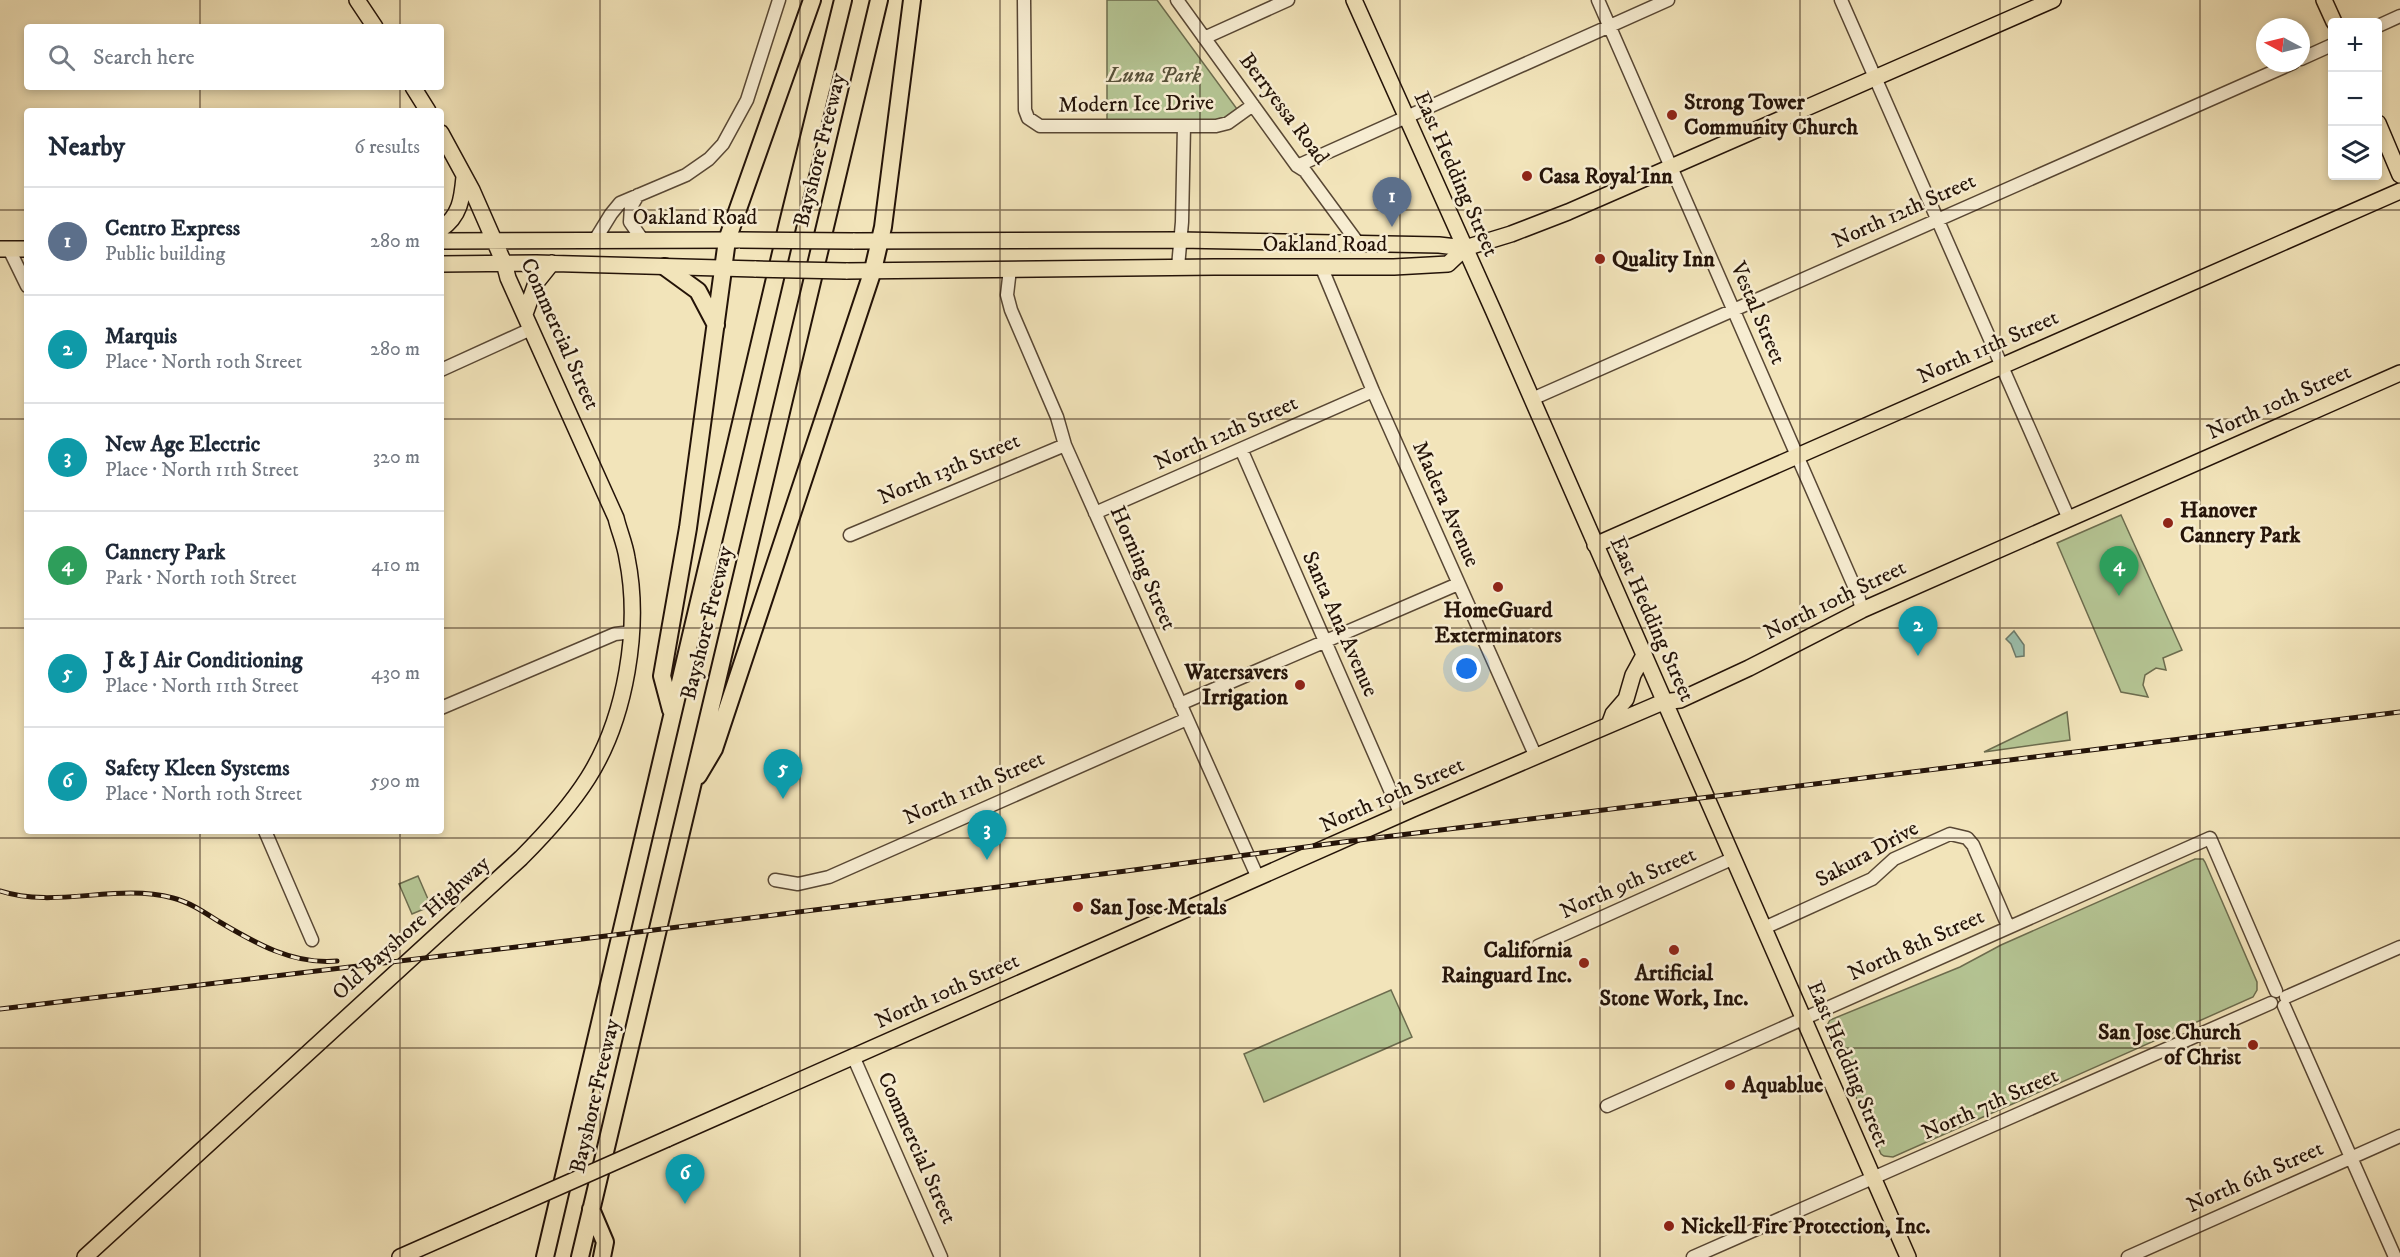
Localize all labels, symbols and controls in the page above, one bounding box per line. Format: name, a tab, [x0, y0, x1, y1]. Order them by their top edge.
north arrow	[2256, 18, 2310, 72]
map controls	[2328, 18, 2382, 180]
button: +	[2328, 18, 2382, 72]
search box	[24, 24, 444, 90]
icon: search	[45, 41, 78, 74]
text: Search here	[93, 44, 195, 71]
street label: Berryessa Road	[1233, 48, 1335, 170]
park label: Luna Park	[1105, 62, 1202, 89]
street label: Bayshore Freeway	[788, 70, 852, 230]
button: −	[2328, 72, 2382, 126]
street label: East Hedding Street	[1407, 87, 1505, 261]
street label: Modern Ice Drive	[1058, 89, 1214, 119]
place label: Strong Tower Community Church	[1684, 89, 1858, 141]
marker: Strong Tower Community Church	[1665, 108, 1679, 122]
button: layers	[2328, 126, 2382, 180]
text: Nearby	[48, 131, 125, 164]
text: 6 results	[354, 135, 420, 160]
place label: Casa Royal Inn	[1539, 163, 1673, 190]
street label: North 12th Street	[1828, 167, 1980, 255]
marker: Casa Royal Inn	[1520, 169, 1534, 183]
pin: 1	[1372, 178, 1412, 227]
street label: Oakland Road	[633, 204, 757, 231]
text: Centro Express	[105, 215, 240, 242]
text: 1	[64, 229, 71, 254]
text: 280 m	[370, 229, 420, 254]
street label: Oakland Road	[1263, 231, 1387, 258]
text: Public building	[105, 242, 225, 267]
place label: Quality Inn	[1612, 246, 1715, 273]
marker: Quality Inn	[1593, 252, 1607, 266]
street label: Commercial Street	[514, 254, 606, 414]
street label: Vestal Street	[1724, 257, 1792, 368]
street label: North 11th Street	[1913, 304, 2063, 390]
text: Marquis	[105, 323, 177, 350]
text: 2	[63, 337, 72, 362]
text: 280 m	[370, 337, 420, 362]
text: Place · North 10th Street	[105, 350, 302, 375]
street label: North 10th Street	[2203, 358, 2355, 446]
street label: North 12th Street	[1150, 389, 1302, 477]
street label: North 13th Street	[874, 427, 1024, 511]
text: New Age Electric	[105, 431, 260, 458]
street label: Madera Avenue	[1406, 437, 1486, 571]
text: 3	[64, 445, 71, 470]
text: 320 m	[373, 445, 420, 470]
text: Place · North 11th Street	[105, 458, 299, 483]
place label: Hanover Cannery Park	[2180, 497, 2302, 549]
street label: Horning Street	[1104, 502, 1182, 634]
marker: Hanover Cannery Park	[2161, 516, 2175, 530]
street label: East Hedding Street	[1603, 532, 1701, 706]
text: Cannery Park	[105, 539, 225, 566]
street label: Bayshore Freeway	[675, 543, 739, 703]
pin: 4	[2100, 546, 2138, 596]
street label: Santa Ana Avenue	[1296, 547, 1384, 701]
text: 4	[62, 553, 73, 578]
text: 410 m	[371, 553, 420, 578]
street label: North 10th Street	[1759, 554, 1911, 646]
text: Park · North 10th Street	[105, 566, 297, 591]
marker: HomeGuard Exterminators	[1491, 580, 1505, 594]
place label: HomeGuard Exterminators	[1435, 597, 1562, 649]
pin: 2	[1898, 606, 1938, 656]
text: J & J Air Conditioning	[105, 647, 303, 674]
your location	[1452, 654, 1481, 683]
place label: Watersavers Irrigation	[1184, 659, 1289, 711]
text: 5	[63, 661, 72, 686]
text: 430 m	[371, 661, 420, 686]
text: Place · North 11th Street	[105, 674, 299, 699]
marker: Watersavers Irrigation	[1293, 678, 1307, 692]
street label: North 11th Street	[899, 745, 1049, 831]
pin: 5	[764, 750, 802, 799]
street label: North 10th Street	[1316, 751, 1468, 839]
text: Safety Kleen Systems	[105, 755, 290, 782]
text: 6	[62, 769, 73, 794]
text: 590 m	[370, 769, 420, 794]
text: Place · North 10th Street	[105, 782, 302, 807]
pin: 3	[968, 810, 1006, 860]
street label: Sakura Drive	[1811, 815, 1923, 893]
street label: North 9th Street	[1556, 841, 1700, 925]
street label: Old Bayshore Highway	[327, 850, 496, 1006]
place label: San Jose Metals	[1090, 894, 1227, 921]
marker: San Jose Metals	[1071, 900, 1085, 914]
street label: North 8th Street	[1844, 903, 1988, 987]
place label: California Rainguard Inc.	[1441, 937, 1573, 989]
marker: Artificial Stone Work, Inc.	[1667, 943, 1681, 957]
street label: North 10th Street	[871, 947, 1023, 1035]
marker: California Rainguard Inc.	[1577, 956, 1591, 970]
place label: Artificial Stone Work, Inc.	[1599, 960, 1749, 1012]
street label: East Hedding Street	[1801, 977, 1895, 1151]
street label: Bayshore Freeway	[564, 1016, 626, 1176]
place label: San Jose Church of Christ	[2098, 1019, 2241, 1071]
marker: San Jose Church of Christ	[2246, 1038, 2260, 1052]
street label: North 7th Street	[1918, 1062, 2062, 1146]
street label: Commercial Street	[871, 1068, 963, 1228]
place label: Aquablue	[1741, 1072, 1823, 1099]
marker: Aquablue	[1723, 1078, 1737, 1092]
street label: North 6th Street	[2183, 1135, 2327, 1219]
pin: 6	[666, 1154, 704, 1204]
place label: Nickell Fire Protection, Inc.	[1681, 1213, 1931, 1240]
marker: Nickell Fire Protection, Inc.	[1662, 1219, 1676, 1233]

